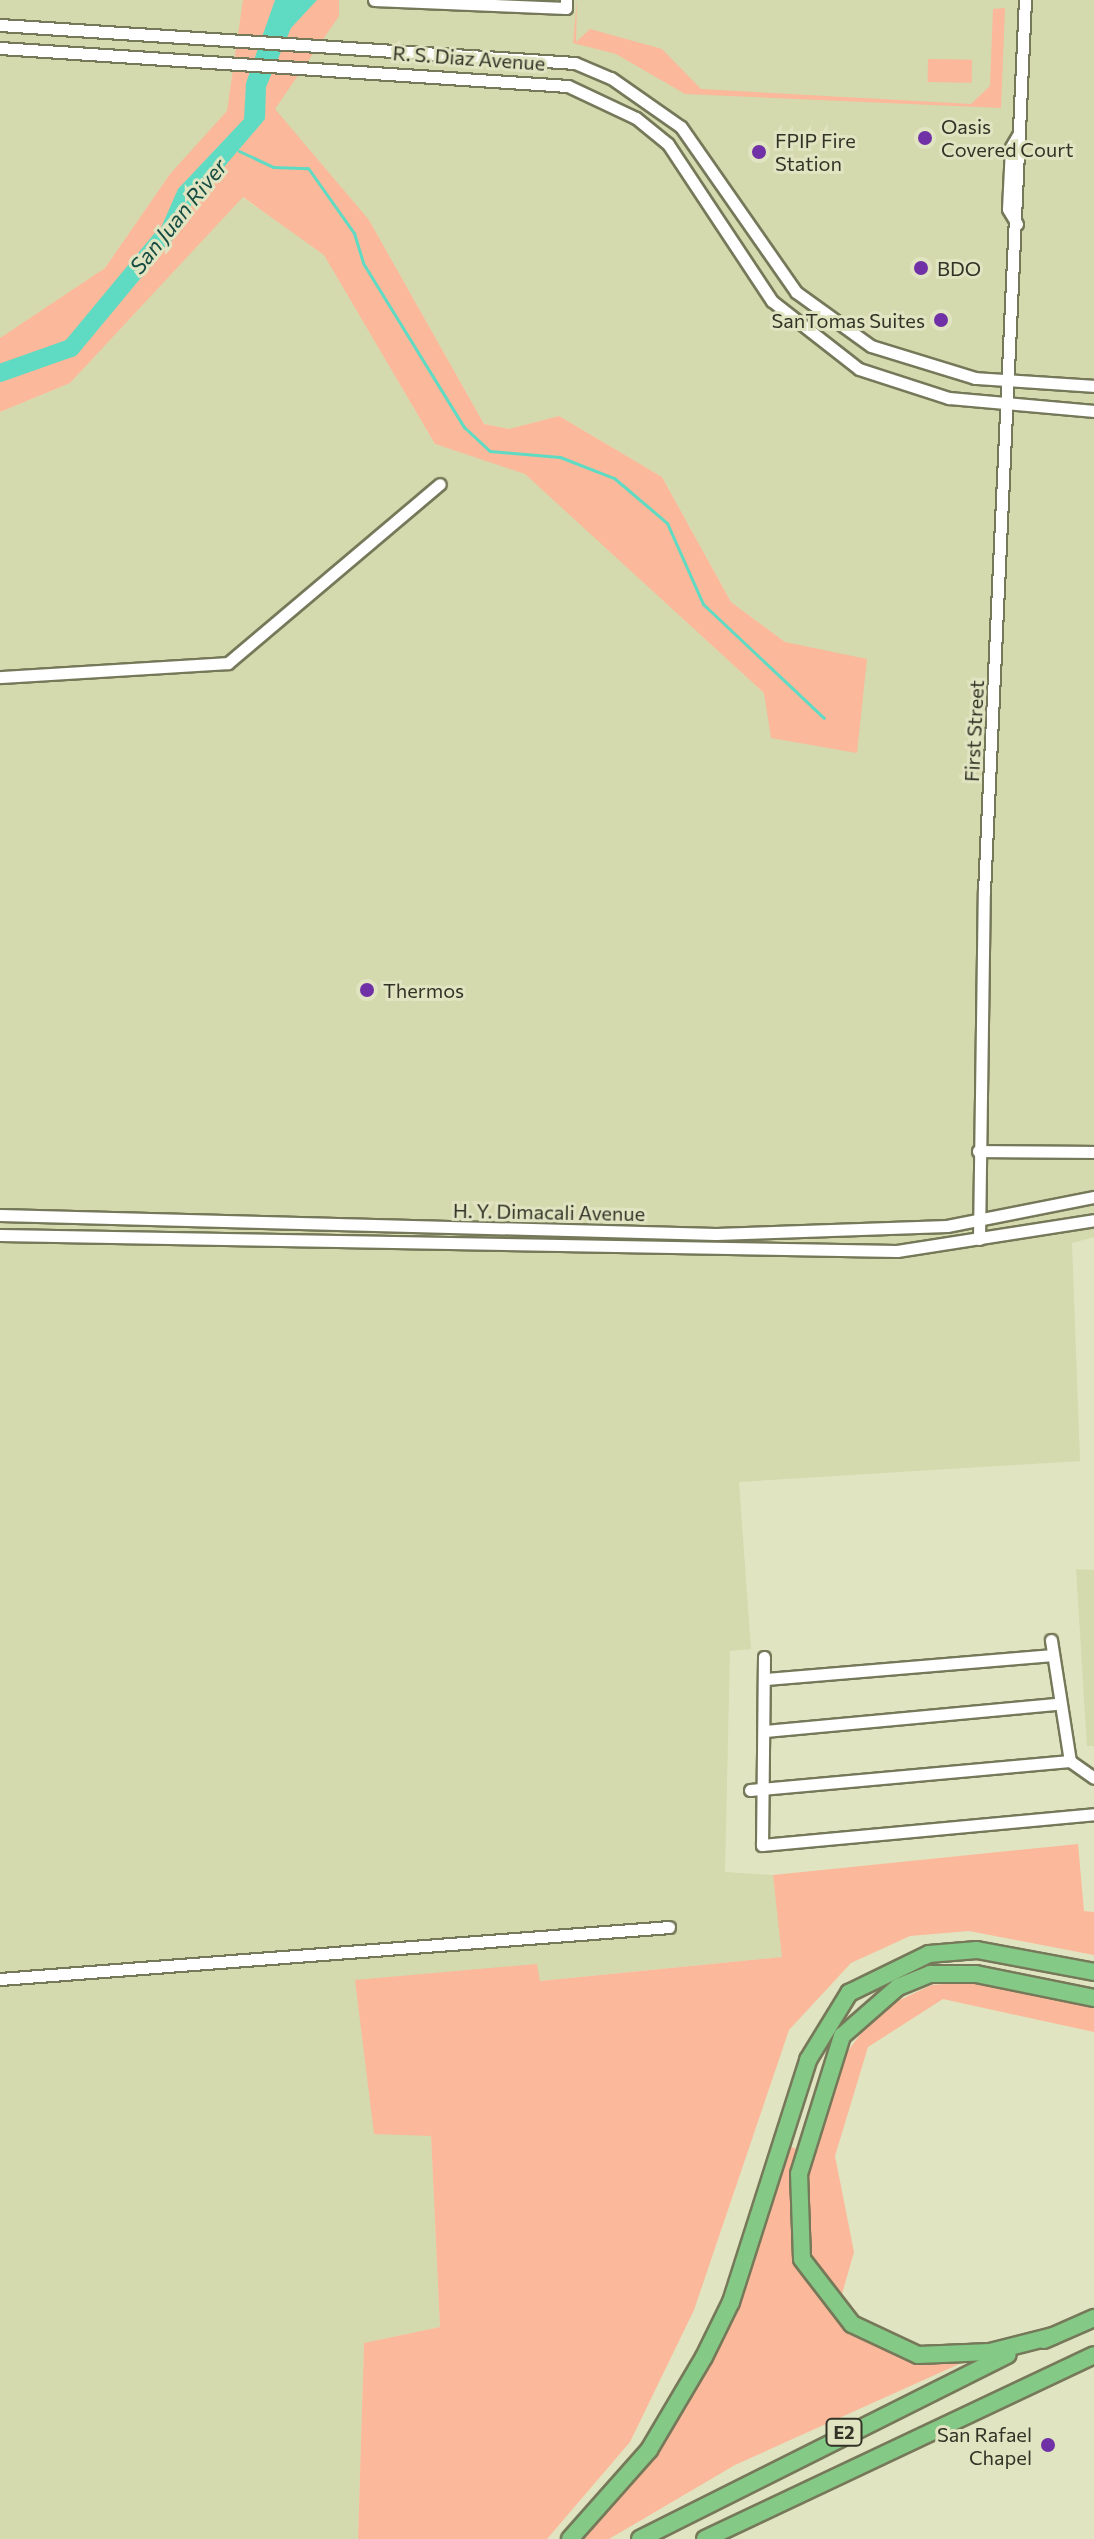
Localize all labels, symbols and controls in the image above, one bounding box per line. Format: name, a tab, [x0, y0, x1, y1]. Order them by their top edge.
street label: R. S. Diaz Avenue	[392, 41, 546, 75]
place label: Oasis Covered Court	[941, 114, 1073, 161]
place label: FPIP Fire Station	[775, 128, 856, 175]
marker: Oasis Covered Court	[916, 129, 934, 147]
marker: FPIP Fire Station	[750, 143, 768, 161]
water label: San Juan River	[124, 153, 232, 279]
place label: BDO	[937, 256, 981, 280]
marker: BDO	[912, 259, 930, 277]
place label: SanTomas Suites	[772, 308, 925, 332]
marker: SanTomas Suites	[932, 311, 950, 329]
street label: First Street	[959, 680, 989, 782]
place label: Thermos	[383, 978, 464, 1002]
marker: Thermos	[358, 981, 376, 999]
street label: H. Y. Dimacali Avenue	[453, 1198, 645, 1226]
road number: E2	[824, 2418, 864, 2446]
place label: San Rafael Chapel	[937, 2422, 1032, 2469]
marker: San Rafael Chapel	[1039, 2436, 1057, 2454]

